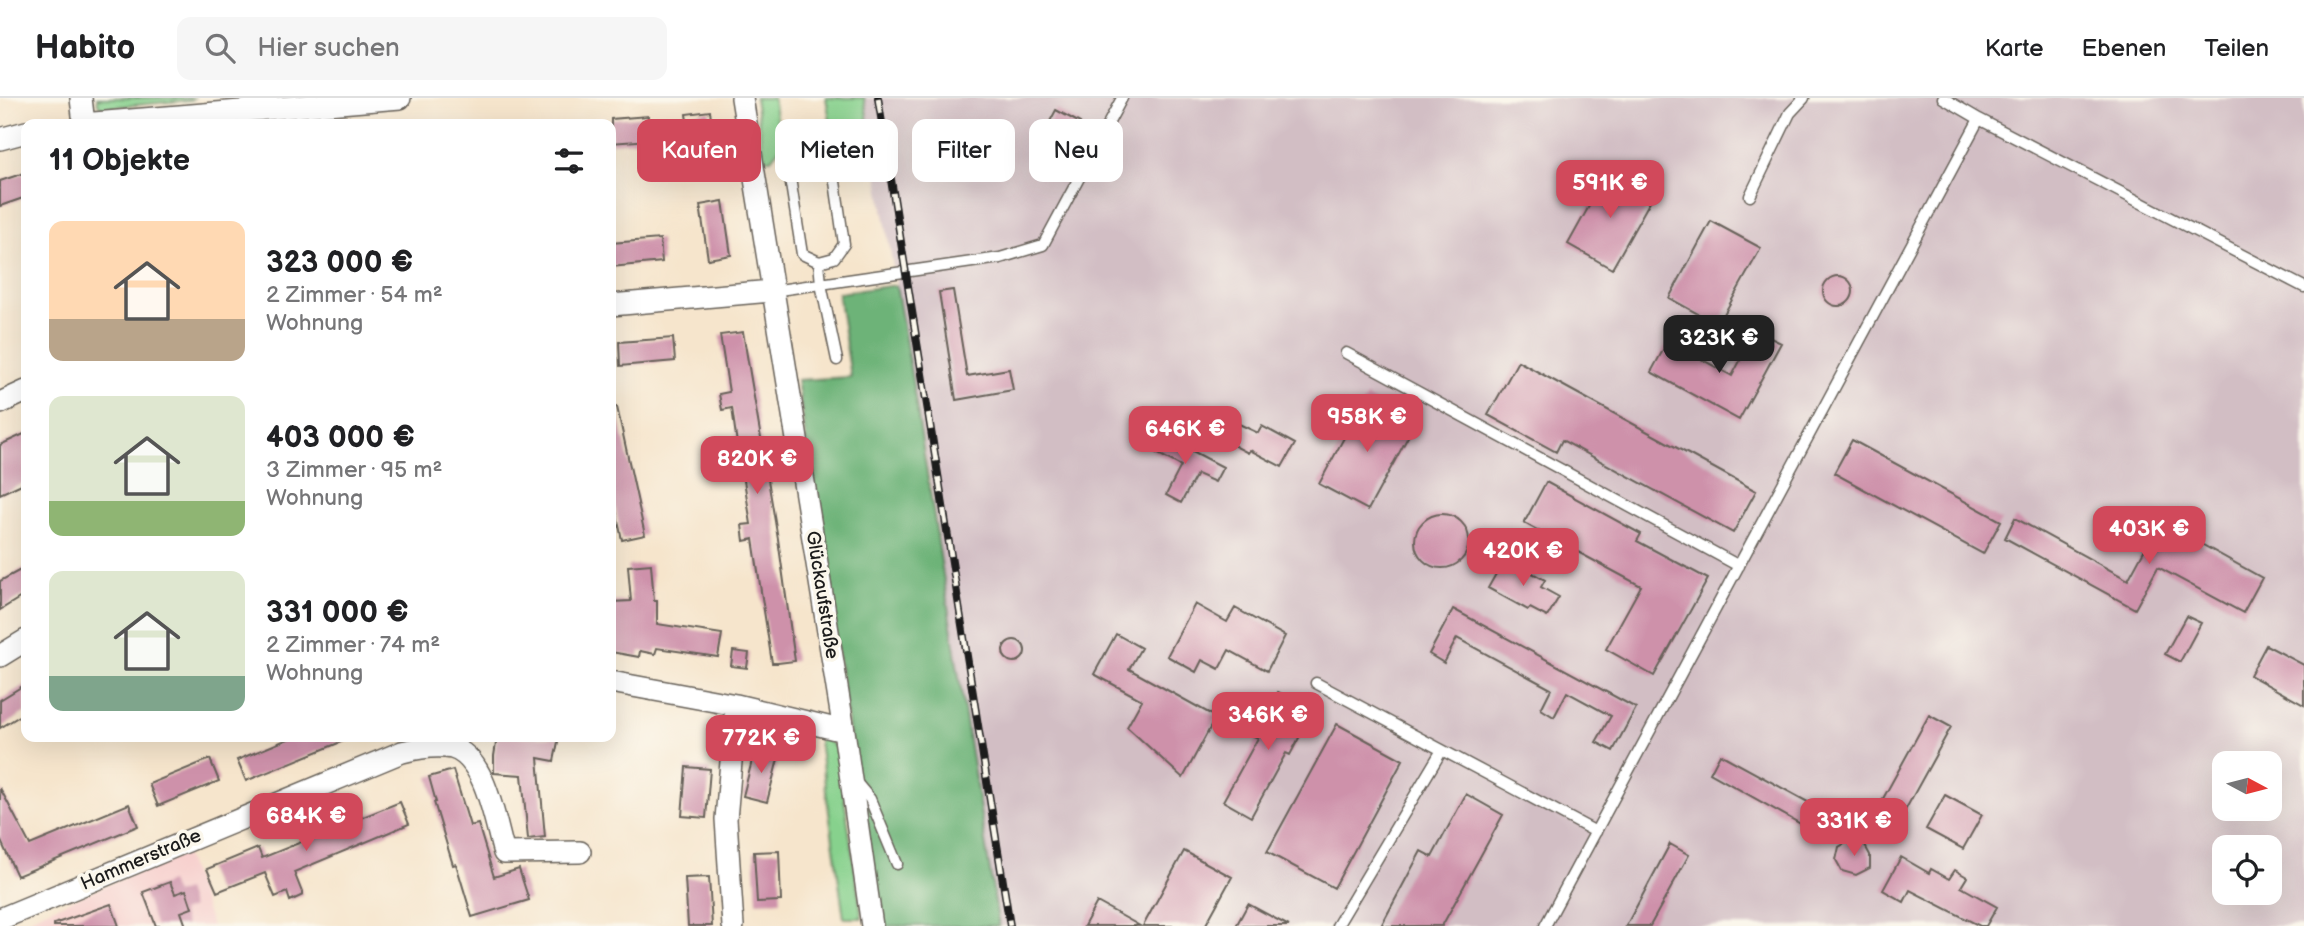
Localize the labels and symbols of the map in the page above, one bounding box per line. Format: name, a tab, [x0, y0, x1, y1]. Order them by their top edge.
pin: 591K €	[1553, 160, 1667, 220]
pin: 323K €	[1662, 316, 1776, 375]
pin: 958K €	[1310, 394, 1424, 454]
pin: 646K €	[1128, 406, 1242, 466]
pin: 820K €	[700, 436, 814, 496]
pin: 403K €	[2092, 506, 2206, 566]
pin: 420K €	[1466, 528, 1580, 588]
street label: Glückaufstraße	[801, 529, 843, 661]
pin: 346K €	[1211, 692, 1325, 752]
pin: 772K €	[704, 716, 818, 775]
north arrow	[2212, 751, 2282, 821]
pin: 684K €	[249, 794, 363, 853]
pin: 331K €	[1797, 798, 1911, 858]
street label: Hammerstraße	[77, 824, 205, 896]

